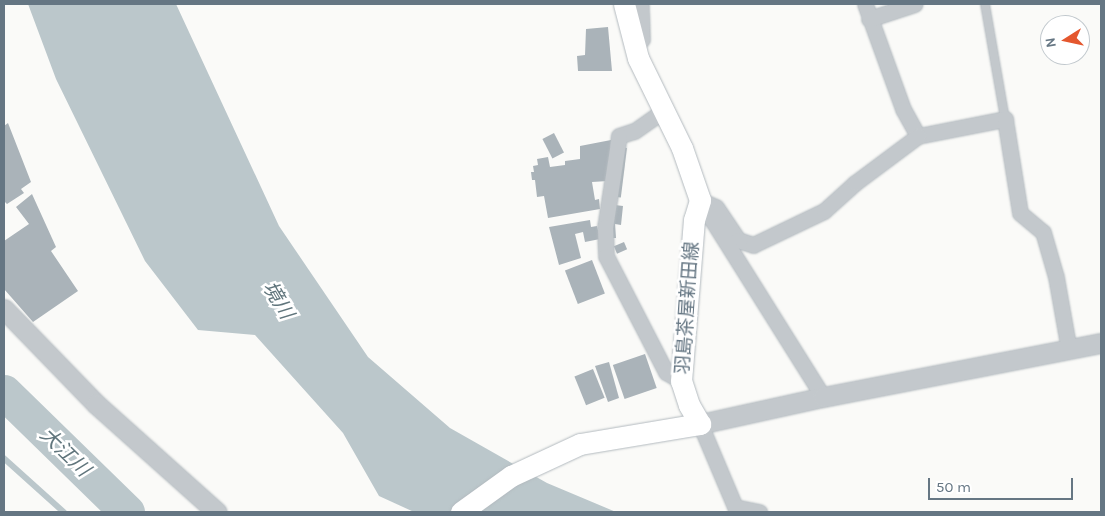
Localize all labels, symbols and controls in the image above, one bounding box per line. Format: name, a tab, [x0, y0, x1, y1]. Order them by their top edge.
north arrow	[1040, 15, 1090, 65]
text: N	[1041, 36, 1060, 49]
street label: 羽島茶屋新田線	[672, 241, 704, 375]
water label: 境川	[257, 277, 299, 323]
water label: 大江川	[35, 423, 95, 481]
scale bar	[930, 468, 1075, 500]
text: 50 m	[936, 478, 971, 496]

